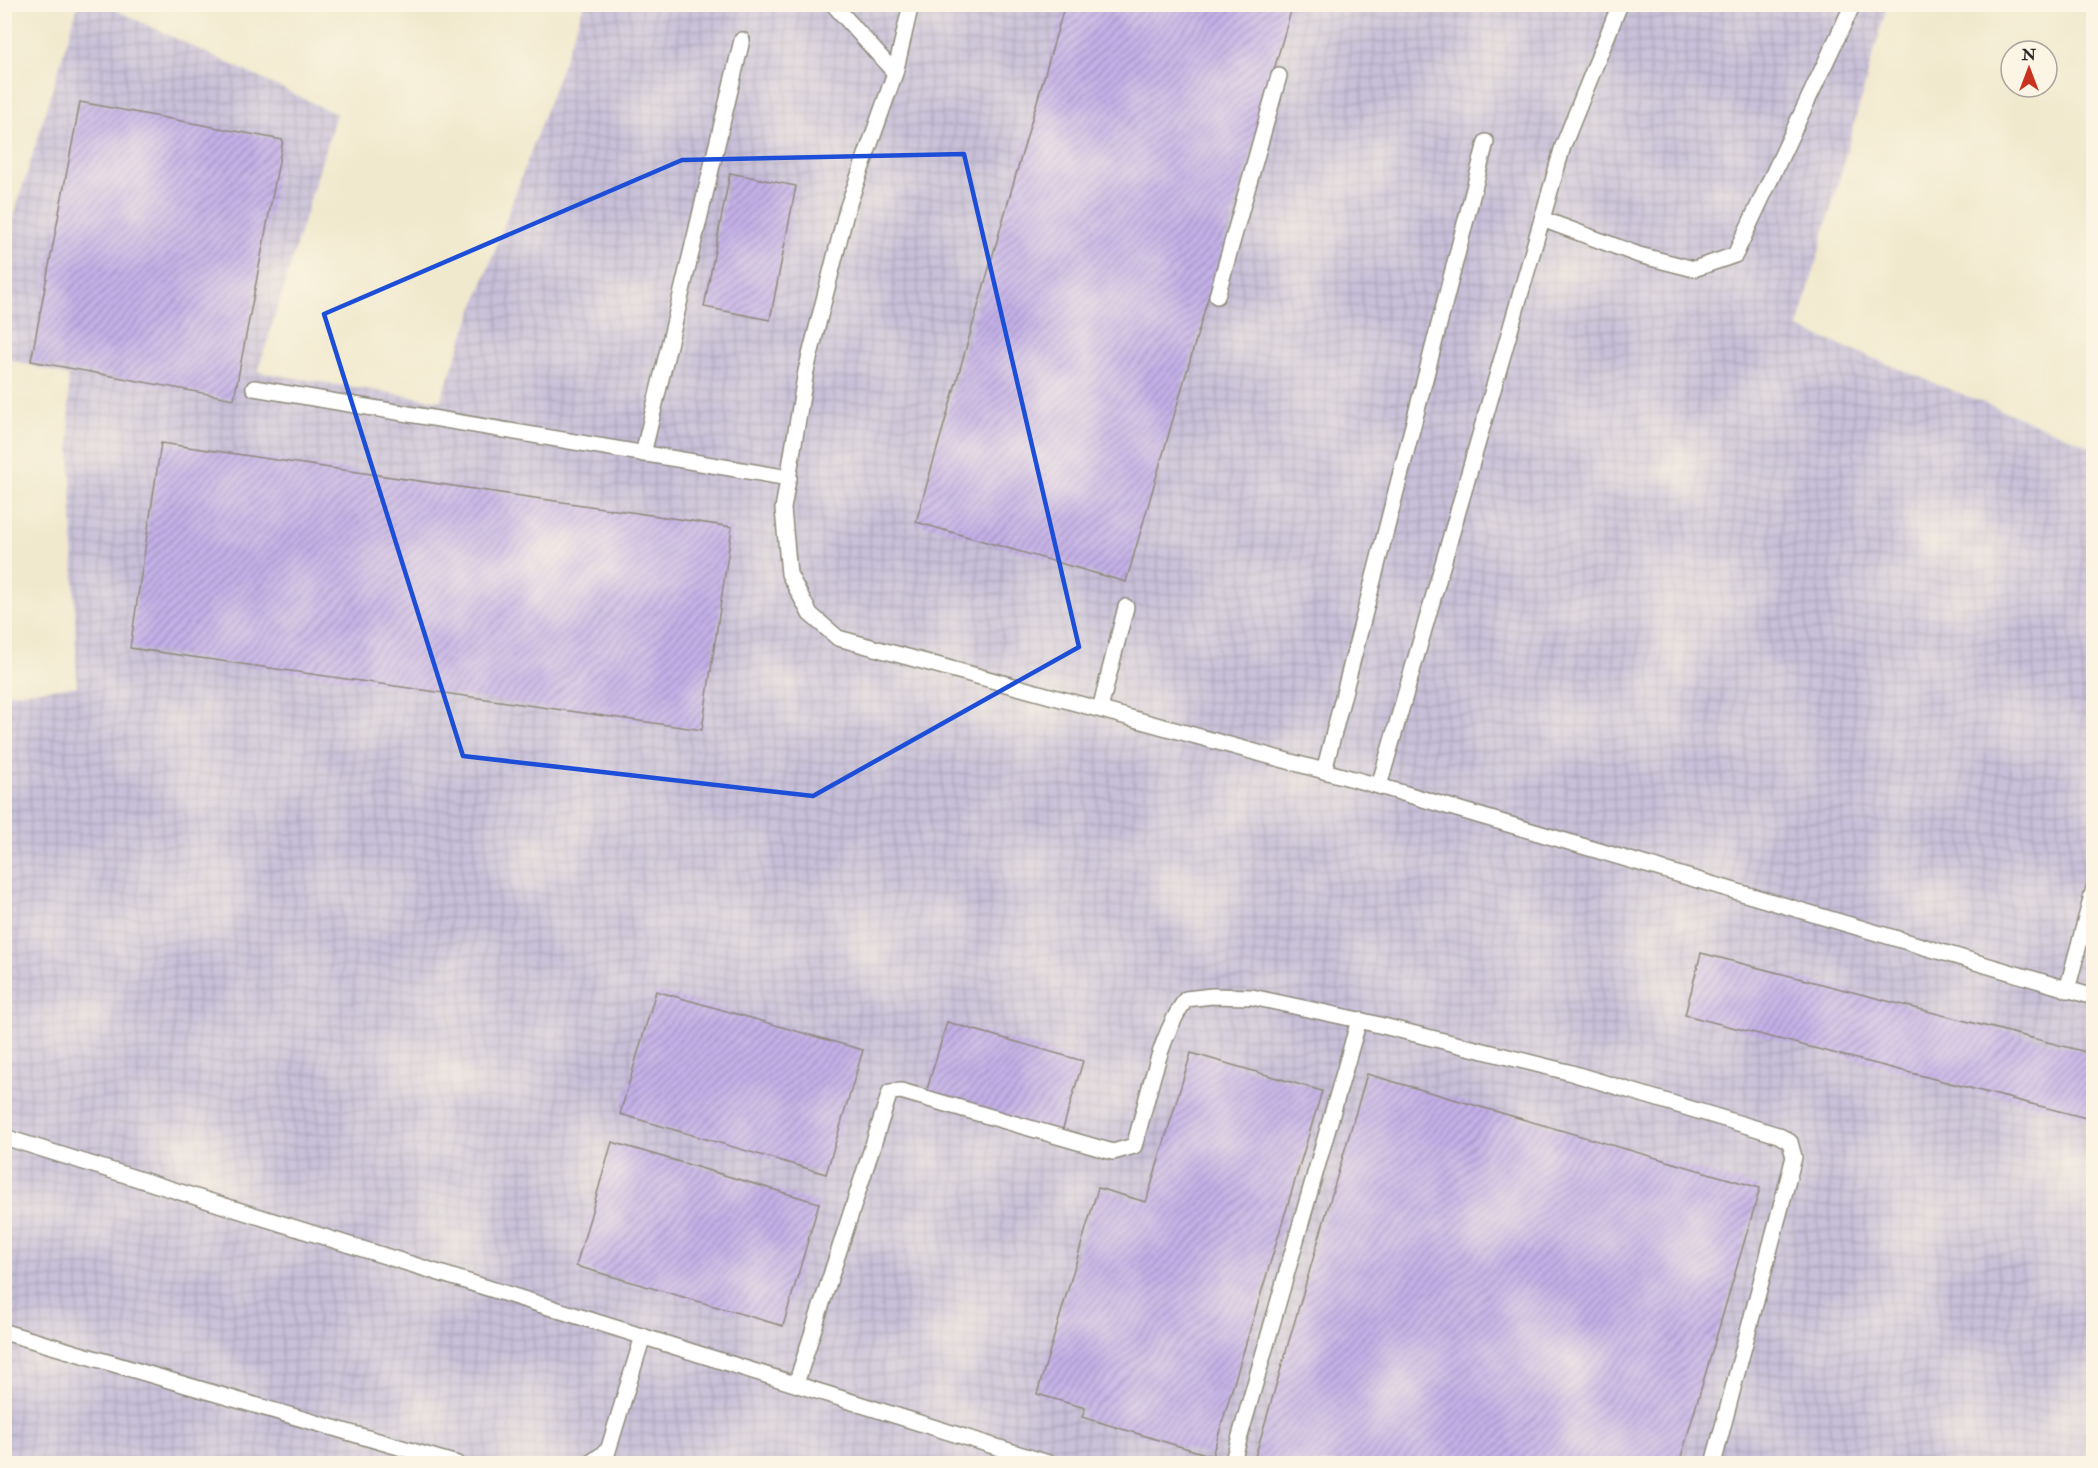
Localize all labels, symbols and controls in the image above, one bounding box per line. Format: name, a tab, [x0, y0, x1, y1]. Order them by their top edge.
north arrow	[1999, 39, 2059, 99]
text: N	[2021, 45, 2037, 65]

